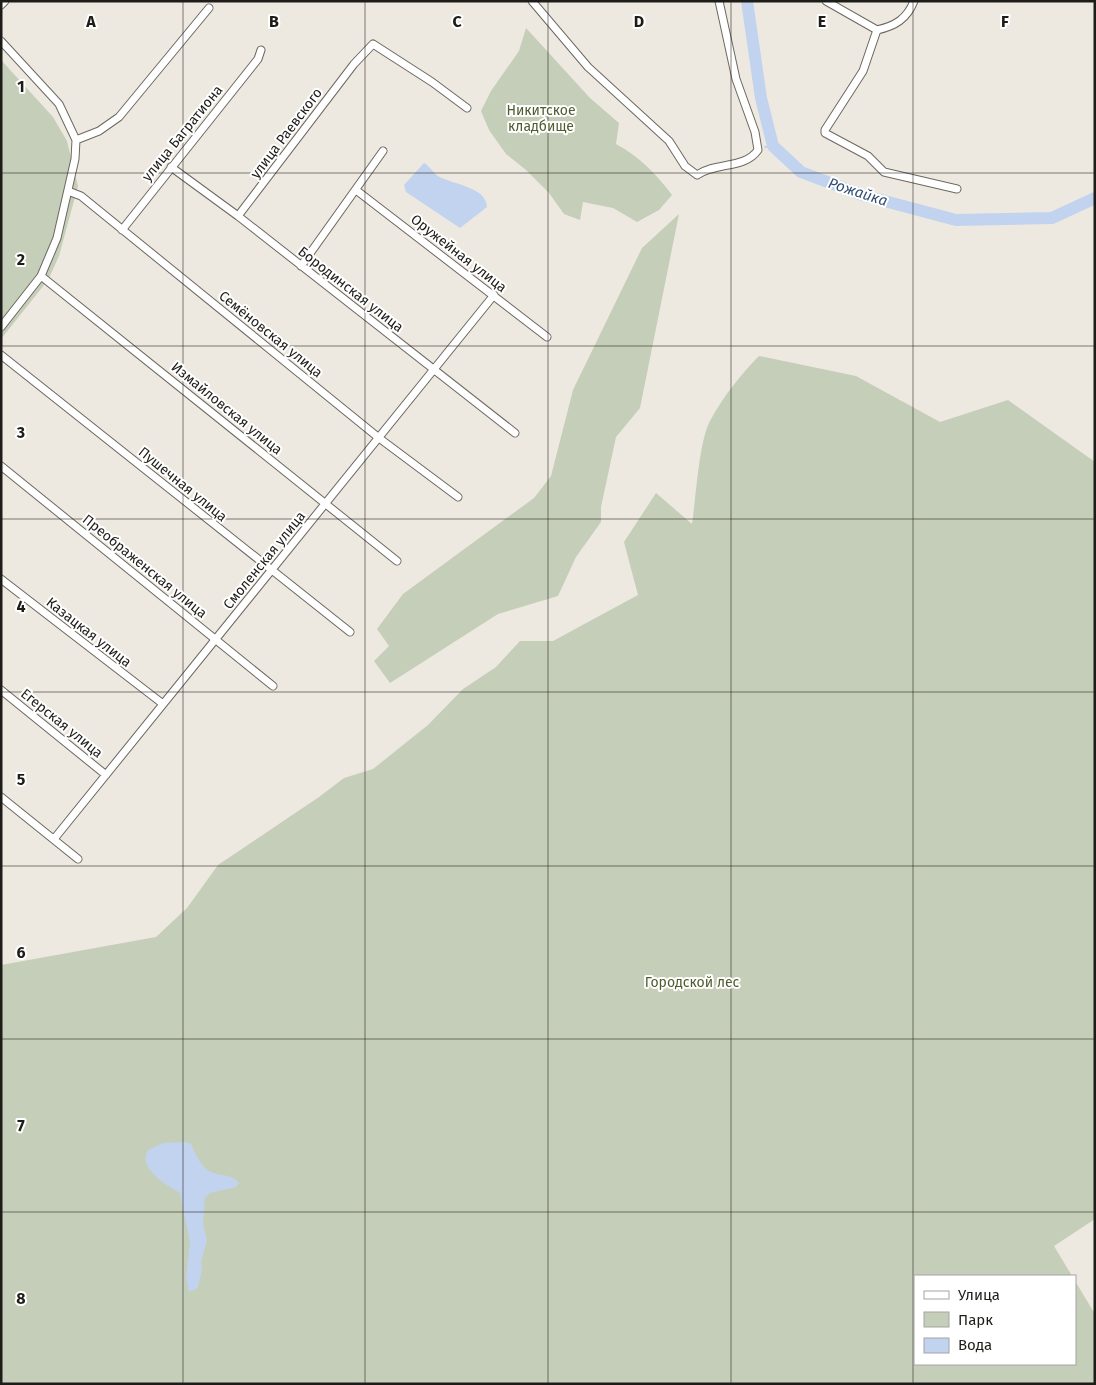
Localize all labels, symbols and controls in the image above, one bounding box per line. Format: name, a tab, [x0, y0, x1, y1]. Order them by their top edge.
text: A	[85, 12, 96, 31]
text: B	[269, 12, 279, 31]
text: C	[452, 12, 462, 31]
text: D	[634, 12, 644, 31]
text: E	[818, 12, 826, 31]
text: F	[1001, 12, 1009, 31]
text: 1	[17, 77, 25, 96]
street label: улица Багратиона	[138, 82, 226, 185]
street label: улица Раевского	[247, 85, 326, 182]
park label: Никитское кладбище	[506, 102, 576, 135]
water label: Рожайка	[826, 174, 890, 210]
street label: Оружейная улица	[407, 211, 510, 296]
street label: Бородинская улица	[295, 243, 407, 336]
text: 2	[17, 250, 25, 269]
street label: Семёновская улица	[215, 287, 326, 381]
street label: Измайловская улица	[168, 358, 286, 458]
text: 3	[16, 423, 25, 442]
street label: Пушечная улица	[135, 443, 230, 525]
street label: Смоленская улица	[220, 508, 309, 613]
street label: Преображенская улица	[79, 511, 210, 622]
street label: Казацкая улица	[43, 594, 135, 671]
text: 4	[16, 597, 26, 616]
street label: Егерская улица	[17, 685, 106, 762]
text: 5	[17, 770, 26, 789]
text: 6	[16, 943, 26, 962]
park label: Городской лес	[645, 974, 740, 991]
text: 7	[17, 1116, 25, 1135]
legend	[914, 1275, 1076, 1365]
text: Улица	[958, 1286, 1000, 1304]
text: 8	[16, 1289, 26, 1308]
text: Парк	[958, 1311, 993, 1329]
text: Вода	[958, 1336, 992, 1354]

